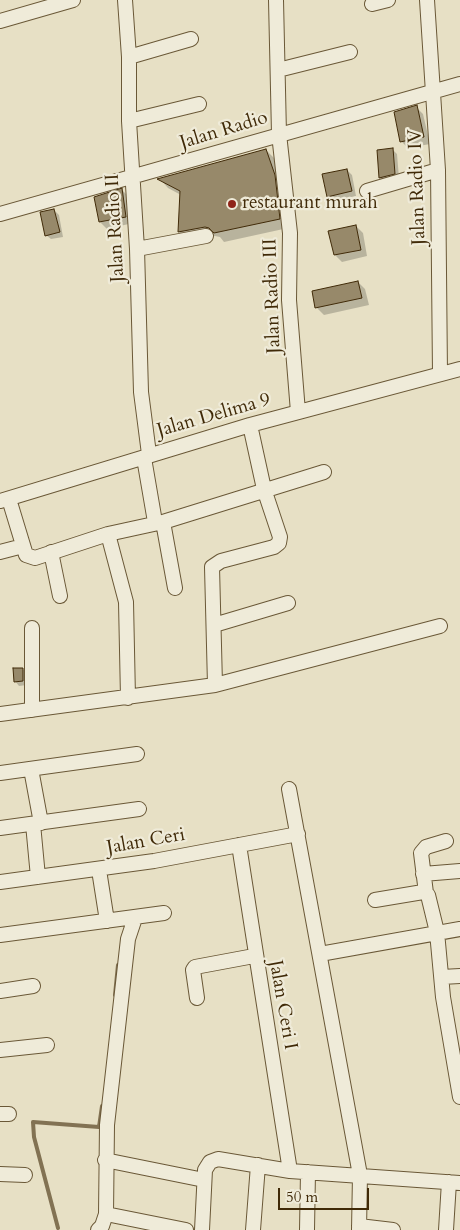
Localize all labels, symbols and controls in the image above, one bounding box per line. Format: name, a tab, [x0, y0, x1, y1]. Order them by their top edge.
street label: Jalan Radio	[177, 107, 271, 155]
street label: Jalan Radio IV	[405, 129, 431, 245]
street label: Jalan Radio II	[102, 173, 130, 283]
place label: restaurant murah	[242, 193, 378, 215]
marker: restaurant murah	[226, 198, 238, 210]
street label: Jalan Radio III	[260, 238, 286, 354]
street label: Jalan Delima 9	[155, 389, 273, 443]
street label: Jalan Ceri	[105, 824, 187, 860]
street label: Jalan Ceri I	[263, 958, 301, 1052]
scale bar	[280, 1178, 371, 1210]
text: 50 m	[286, 1187, 318, 1207]

